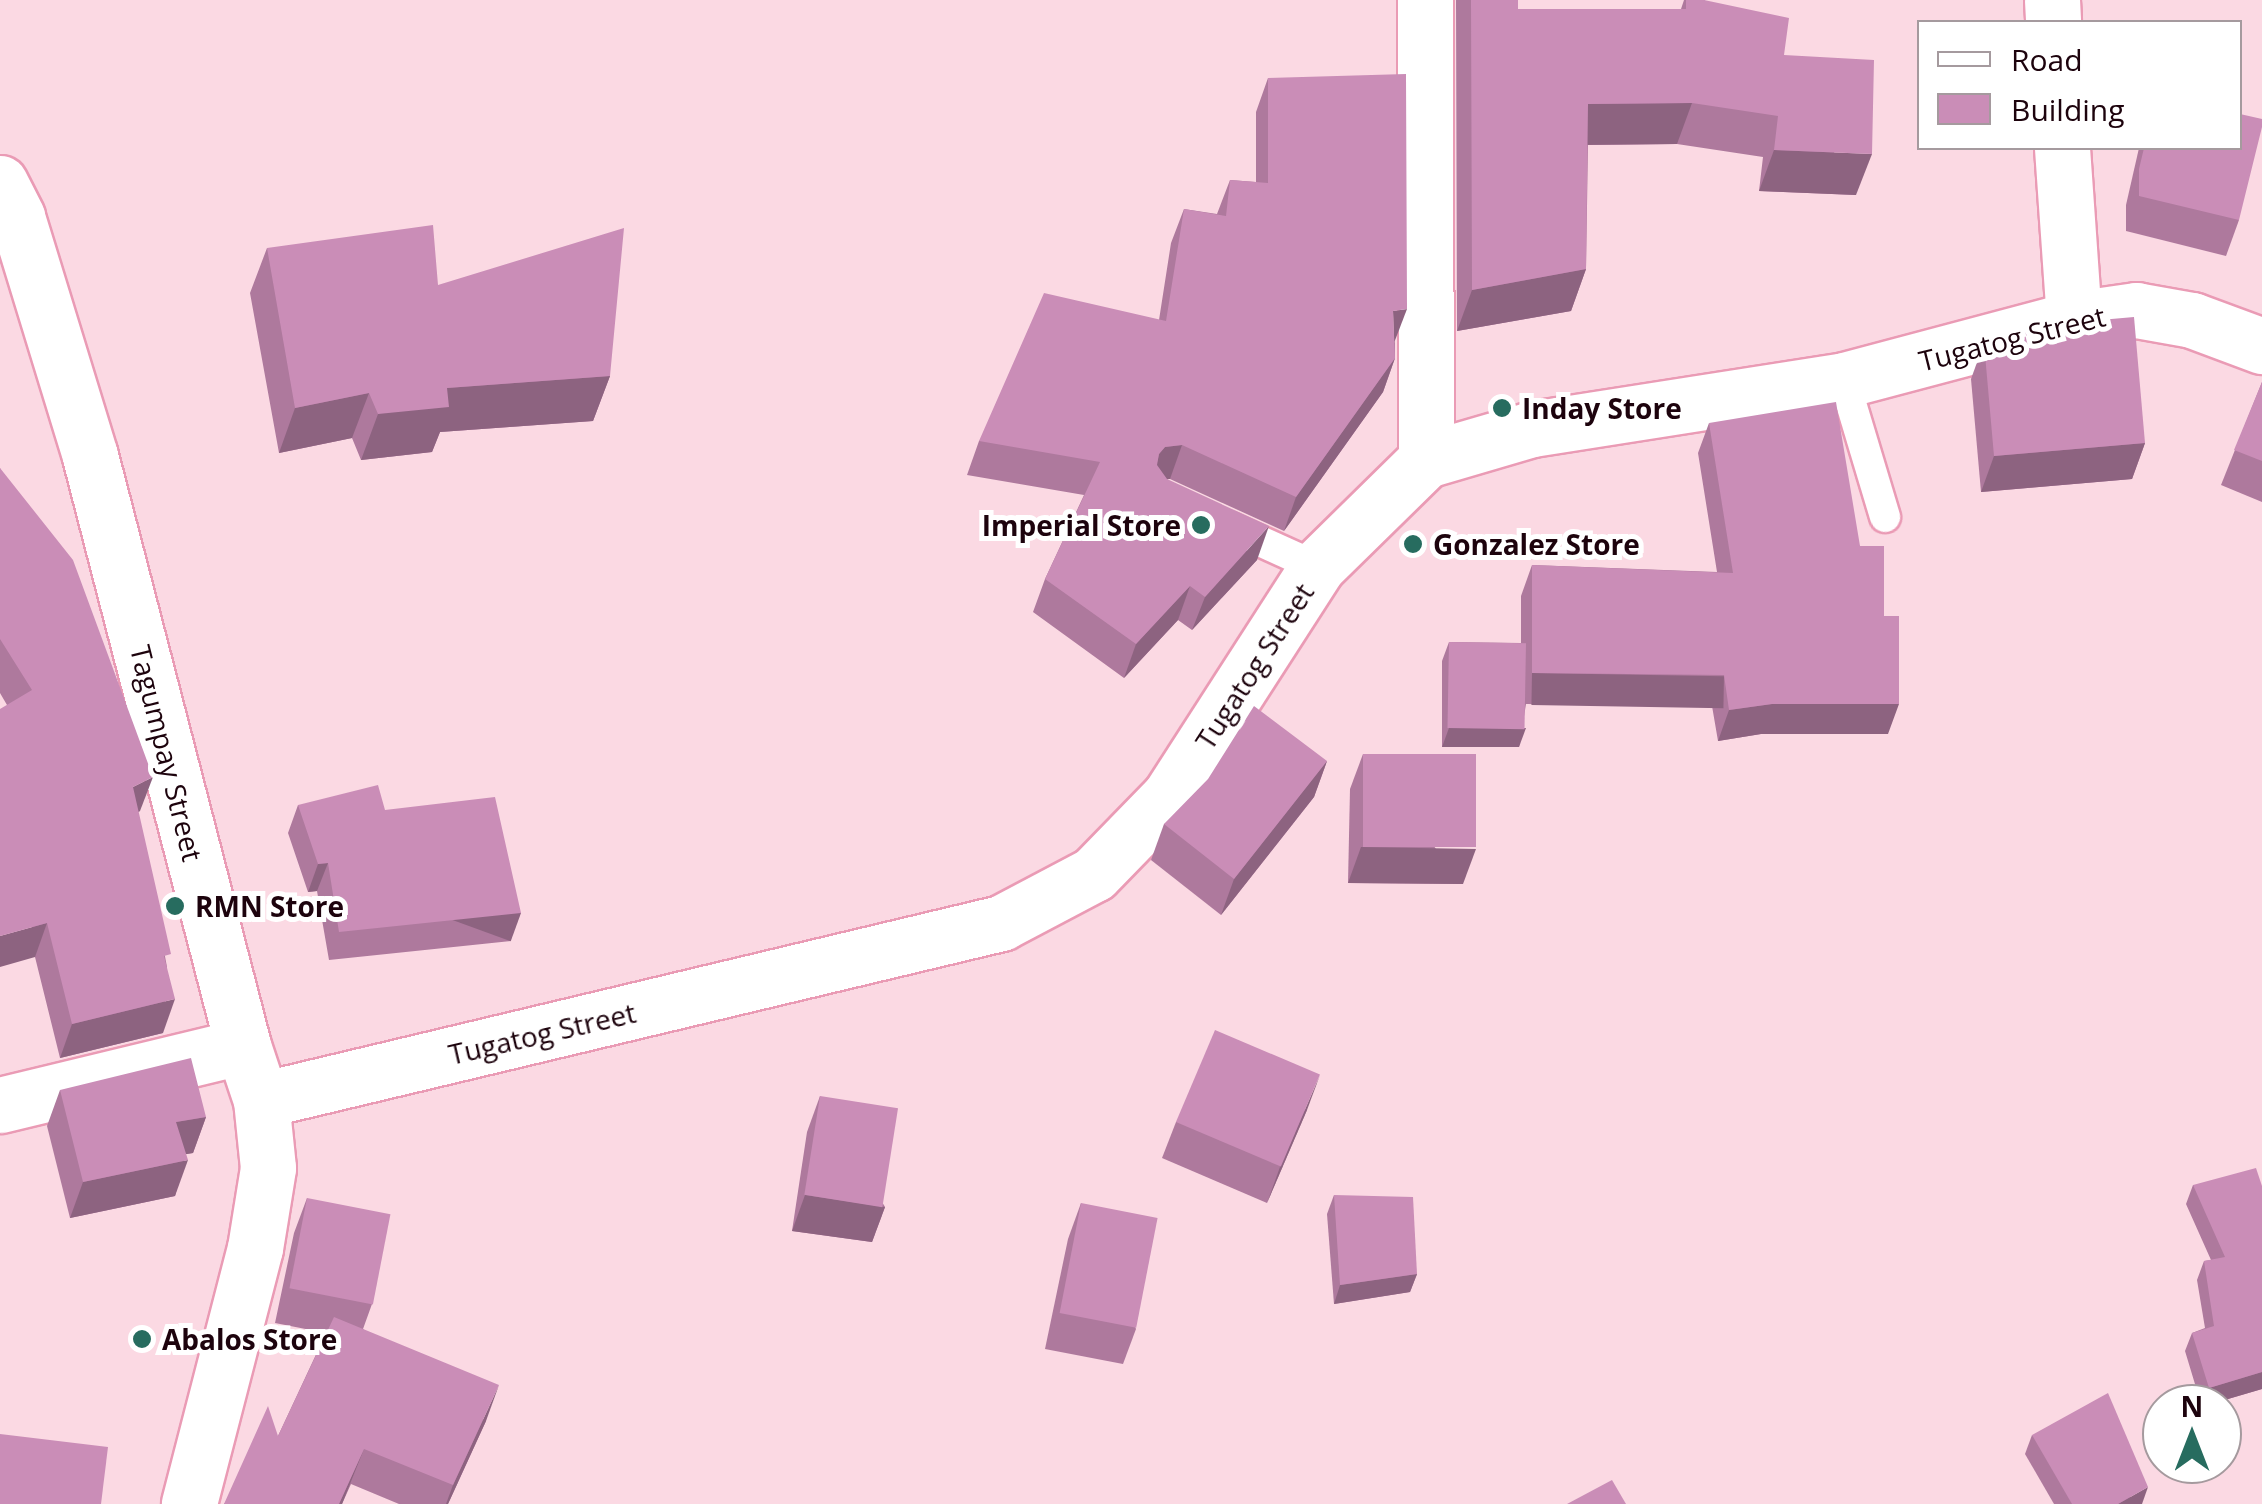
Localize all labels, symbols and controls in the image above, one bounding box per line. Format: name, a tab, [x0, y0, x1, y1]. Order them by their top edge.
legend	[1917, 20, 2242, 150]
text: Road	[2011, 39, 2083, 80]
text: Building	[2011, 89, 2125, 130]
street label: Tugatog Street	[1915, 299, 2109, 377]
place label: Inday Store	[1522, 391, 1682, 425]
marker: Inday Store	[1491, 397, 1513, 419]
place label: Imperial Store	[982, 508, 1181, 542]
marker: Imperial Store	[1190, 514, 1212, 536]
place label: Gonzalez Store	[1433, 527, 1640, 561]
marker: Gonzalez Store	[1402, 533, 1424, 555]
street label: Tugatog Street	[1188, 577, 1320, 755]
street label: Tagumpay Street	[124, 641, 210, 865]
place label: RMN Store	[195, 889, 344, 923]
marker: RMN Store	[164, 895, 186, 917]
street label: Tugatog Street	[445, 995, 639, 1071]
place label: Abalos Store	[162, 1322, 337, 1356]
marker: Abalos Store	[131, 1328, 153, 1350]
north arrow	[2142, 1384, 2242, 1484]
text: N	[2181, 1387, 2203, 1425]

